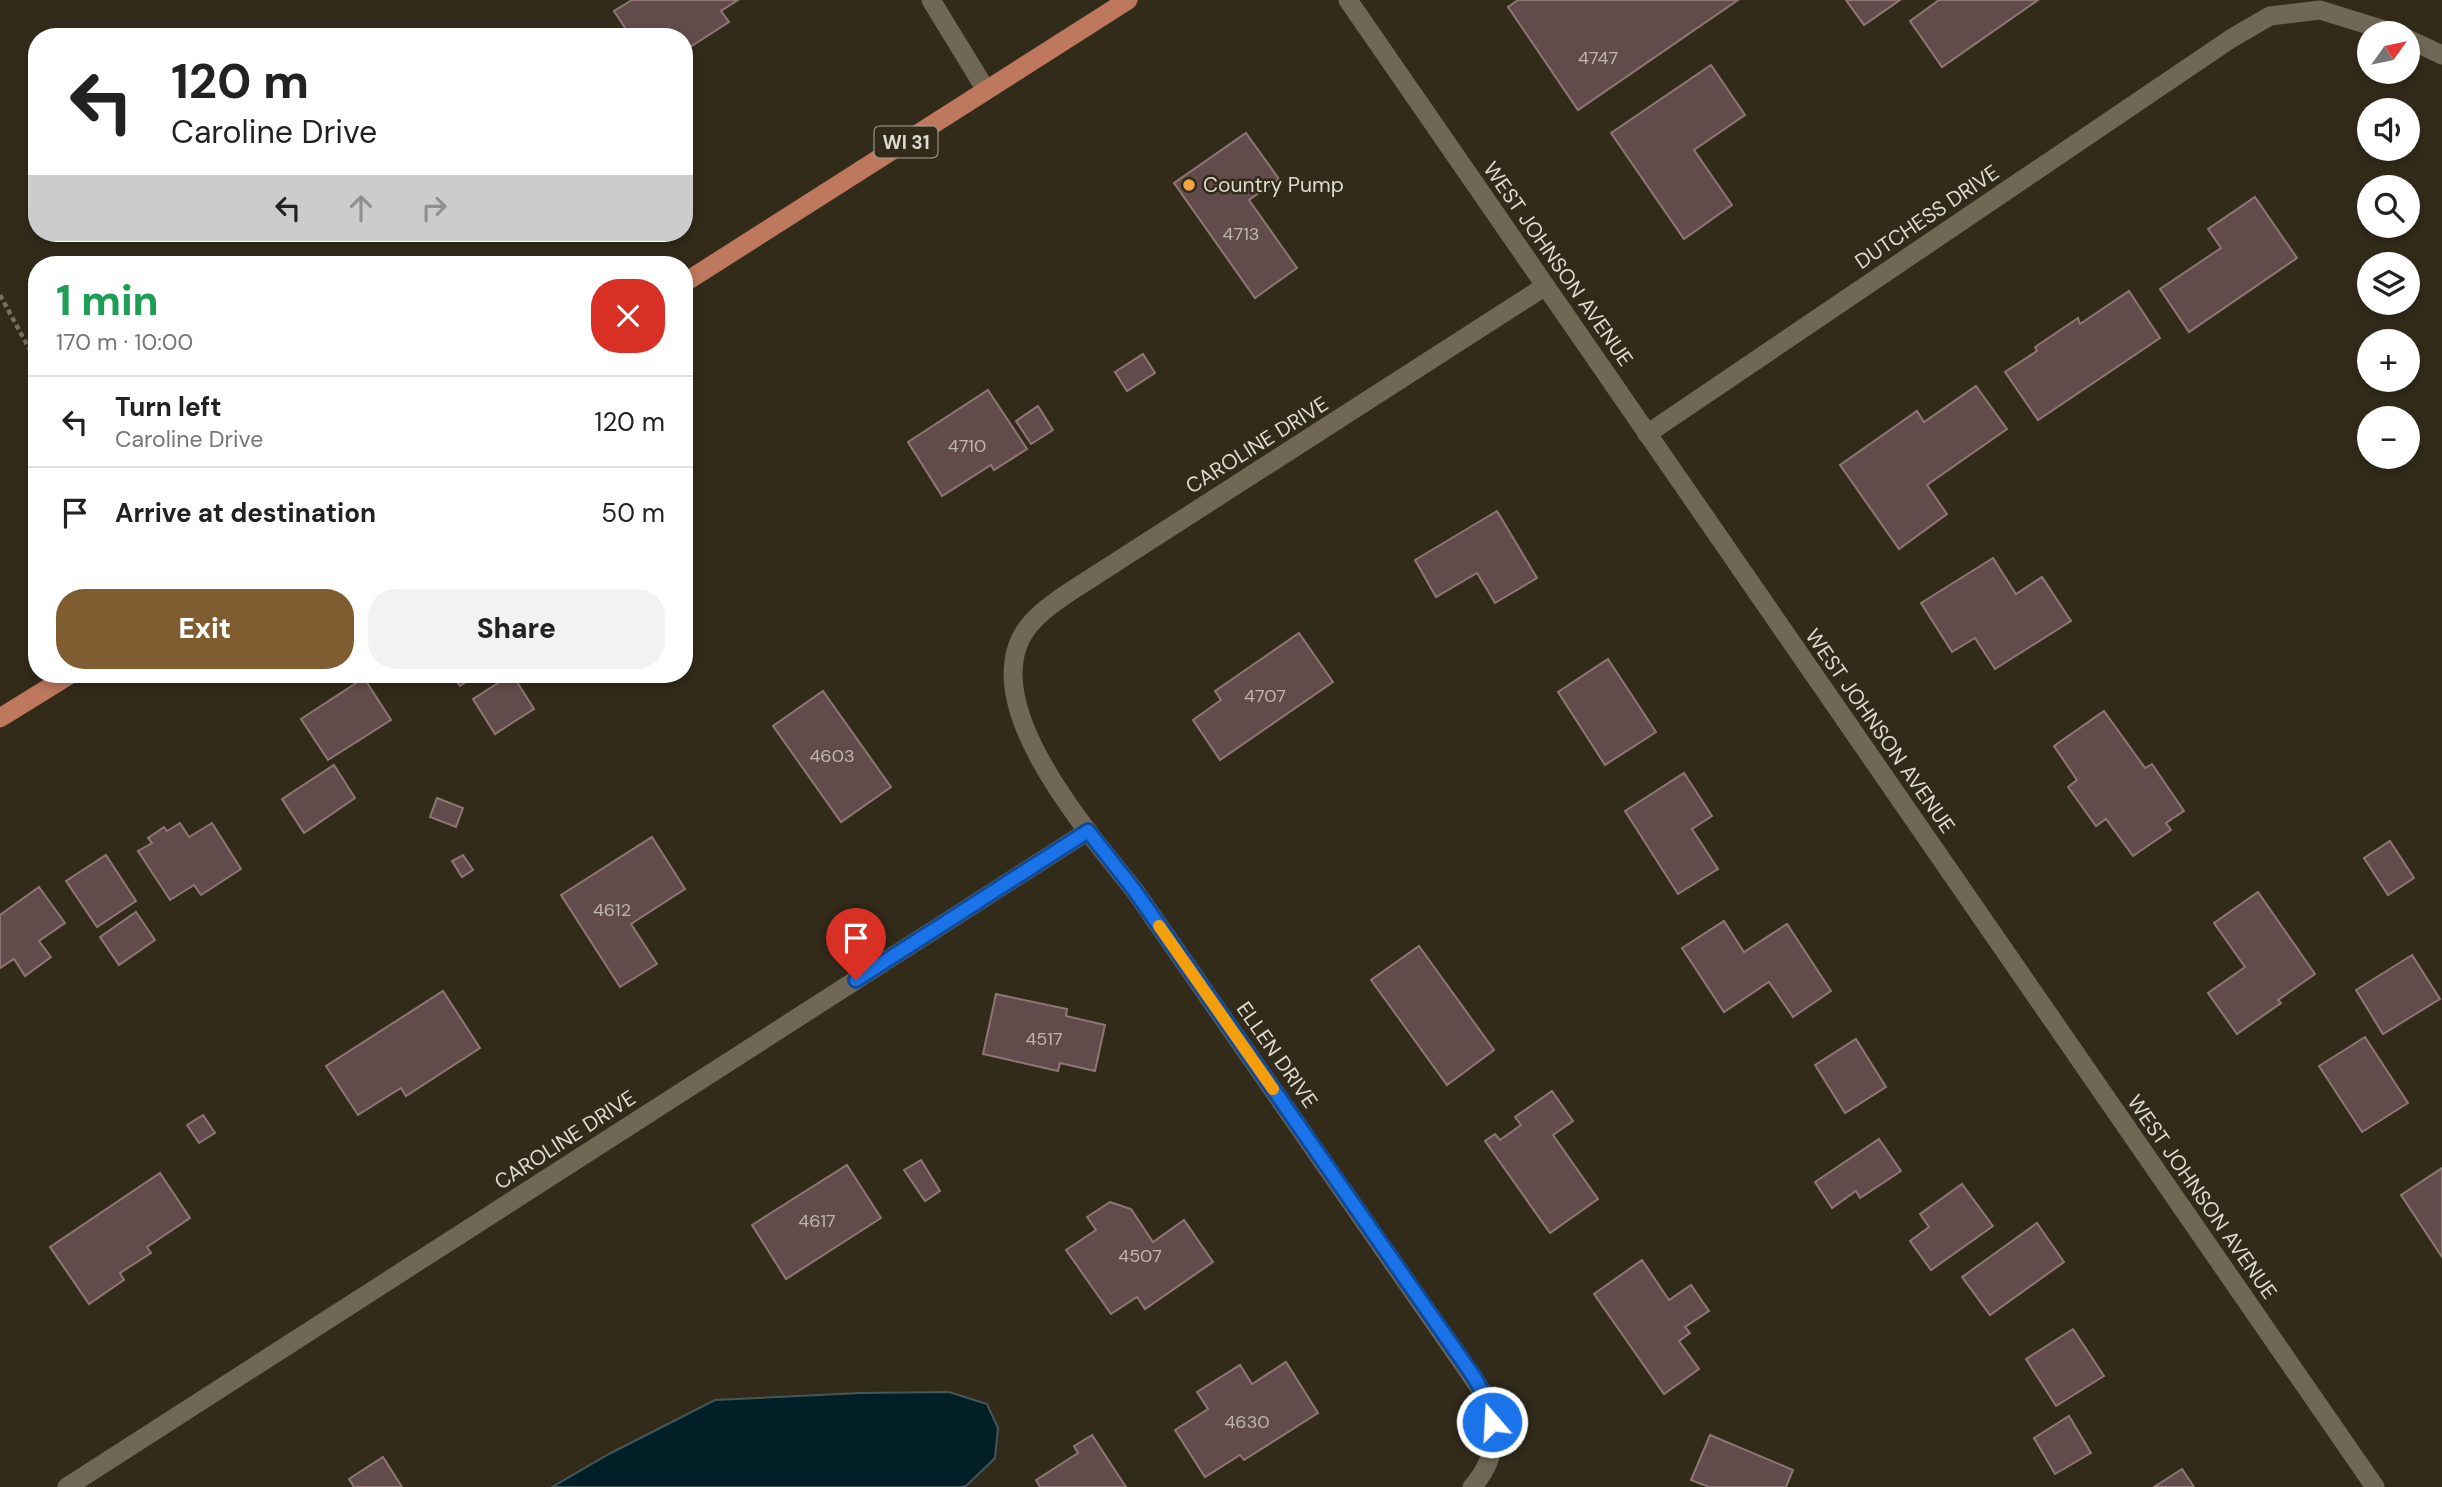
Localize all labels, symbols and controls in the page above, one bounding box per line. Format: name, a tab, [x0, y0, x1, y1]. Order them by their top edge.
north arrow	[2357, 21, 2420, 84]
map controls	[2357, 21, 2420, 469]
house number: 4747	[1578, 46, 1618, 70]
text: 120 m	[171, 49, 309, 113]
icon: left	[56, 56, 147, 147]
button: sound	[2357, 98, 2420, 161]
text: Caroline Drive	[171, 111, 377, 153]
road number: WI 31	[874, 126, 937, 158]
street label: WEST JOHNSON AVENUE	[1477, 156, 1639, 372]
street label: DUTCHESS DRIVE	[1849, 158, 2005, 276]
place label: Country Pump	[1203, 171, 1344, 199]
button: search	[2357, 175, 2420, 238]
marker: Country Pump	[1181, 177, 1197, 193]
icon: left	[269, 189, 307, 227]
icon: ahead	[342, 189, 380, 227]
icon: right	[415, 189, 453, 227]
house number: 4713	[1223, 222, 1259, 246]
button: layers	[2357, 252, 2420, 315]
text: 1 min	[56, 273, 159, 328]
button: close	[591, 279, 665, 353]
text: 170 m · 10:00	[56, 327, 193, 357]
button: +	[2357, 329, 2420, 392]
text: Turn left	[115, 390, 222, 424]
street label: CAROLINE DRIVE	[1180, 390, 1334, 500]
icon: left	[56, 403, 94, 441]
text: 120 m	[594, 405, 665, 439]
button: −	[2357, 406, 2420, 469]
text: Caroline Drive	[115, 424, 263, 454]
house number: 4710	[948, 434, 986, 458]
icon: arrive	[56, 494, 94, 532]
text: Arrive at destination	[115, 496, 376, 530]
text: 50 m	[601, 496, 665, 530]
button: Exit	[56, 589, 354, 669]
button: Share	[368, 589, 665, 669]
street label: WEST JOHNSON AVENUE	[1799, 623, 1961, 839]
house number: 4707	[1244, 684, 1286, 708]
house number: 4603	[809, 744, 855, 768]
house number: 4612	[593, 898, 631, 922]
pin	[826, 908, 886, 980]
icon: arrive	[837, 919, 875, 957]
street label: ELLEN DRIVE	[1230, 996, 1324, 1114]
house number: 4517	[1025, 1027, 1063, 1051]
street label: CAROLINE DRIVE	[489, 1084, 641, 1196]
street label: WEST JOHNSON AVENUE	[2121, 1089, 2283, 1305]
house number: 4617	[798, 1209, 836, 1233]
house number: 4507	[1118, 1244, 1162, 1268]
position arrow	[1455, 1385, 1529, 1459]
house number: 4630	[1224, 1410, 1270, 1434]

